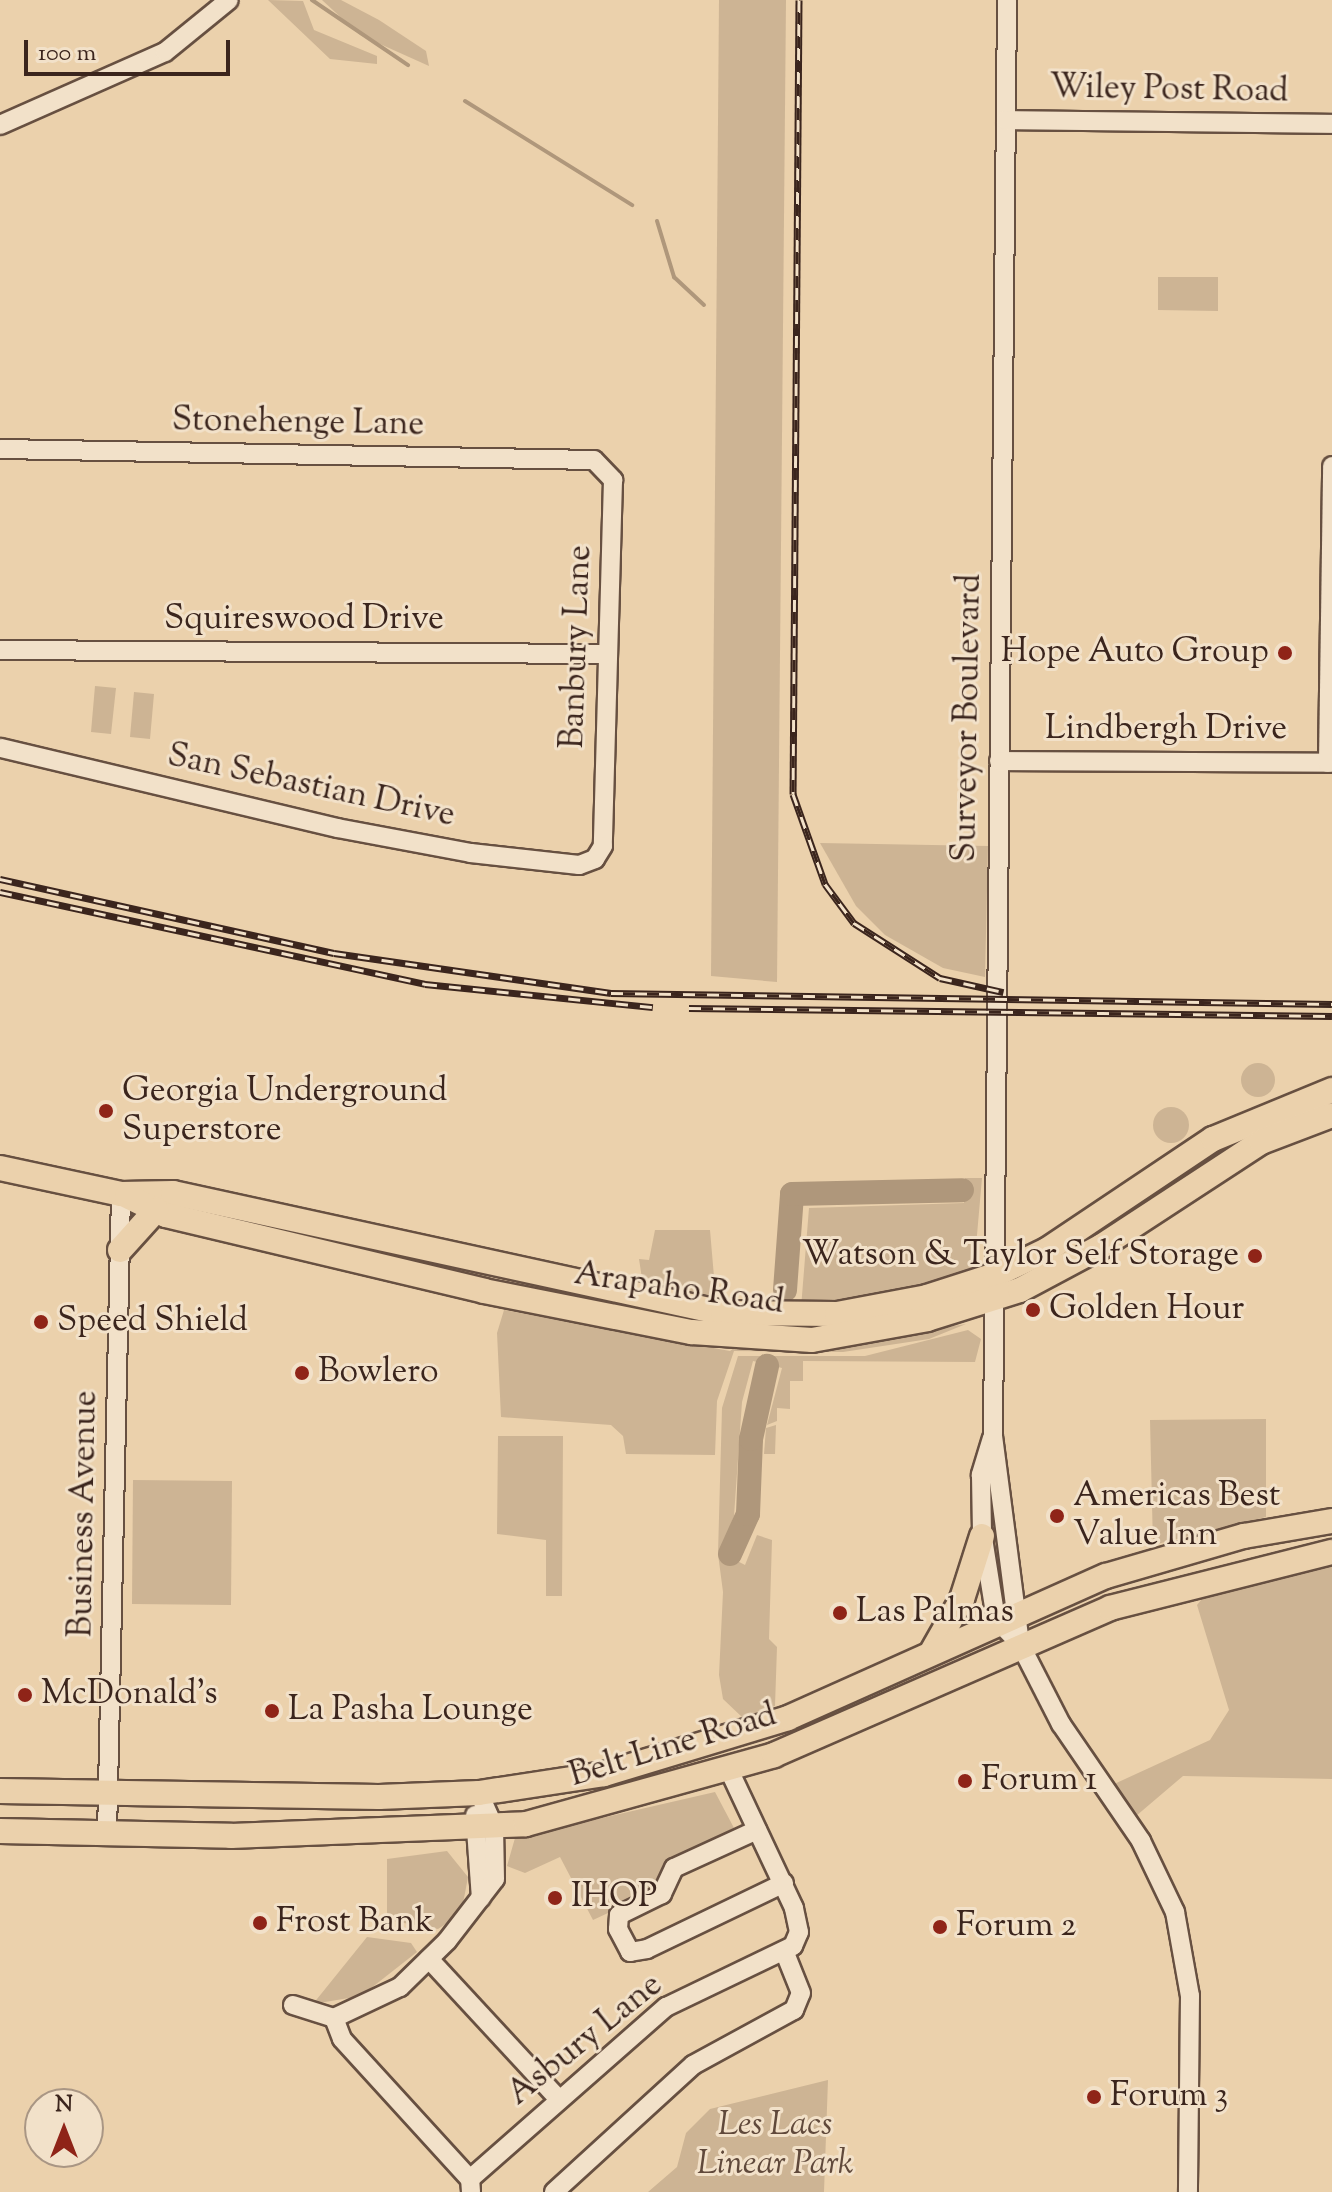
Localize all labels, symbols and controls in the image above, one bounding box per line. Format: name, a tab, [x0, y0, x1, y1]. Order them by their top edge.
scale bar	[28, 24, 234, 74]
text: 100 m	[38, 37, 96, 71]
street label: Wiley Post Road	[1049, 68, 1289, 112]
street label: Stonehenge Lane	[171, 400, 425, 446]
street label: Banbury Lane	[553, 544, 601, 750]
street label: Surveyor Boulevard	[945, 573, 991, 863]
street label: Squireswood Drive	[164, 600, 444, 640]
place label: Hope Auto Group	[1001, 633, 1269, 673]
marker: Hope Auto Group	[1276, 644, 1294, 662]
street label: Lindbergh Drive	[1045, 710, 1287, 750]
street label: San Sebastian Drive	[164, 736, 458, 836]
place label: Georgia Underground Superstore	[122, 1071, 448, 1150]
marker: Georgia Underground Superstore	[97, 1102, 115, 1120]
place label: Watson & Taylor Self Storage	[802, 1236, 1239, 1276]
marker: Watson & Taylor Self Storage	[1246, 1247, 1264, 1265]
street label: Arapaho Road	[571, 1254, 787, 1324]
place label: Golden Hour	[1049, 1290, 1244, 1330]
marker: Golden Hour	[1024, 1301, 1042, 1319]
place label: Speed Shield	[57, 1302, 248, 1342]
marker: Speed Shield	[32, 1313, 50, 1331]
place label: Bowlero	[318, 1353, 439, 1393]
marker: Bowlero	[293, 1364, 311, 1382]
street label: Business Avenue	[61, 1390, 107, 1638]
place label: Americas Best Value Inn	[1073, 1476, 1280, 1556]
marker: Americas Best Value Inn	[1048, 1507, 1066, 1525]
place label: Las Palmas	[856, 1593, 1014, 1633]
marker: Las Palmas	[831, 1604, 849, 1622]
place label: McDonald's	[41, 1675, 218, 1715]
marker: McDonald's	[16, 1686, 34, 1704]
place label: La Pasha Lounge	[288, 1691, 533, 1731]
street label: Belt Line Road	[564, 1695, 782, 1797]
marker: La Pasha Lounge	[263, 1702, 281, 1720]
place label: Forum 1	[981, 1761, 1097, 1801]
marker: Forum 1	[956, 1772, 974, 1790]
place label: IHOP	[571, 1878, 657, 1918]
marker: IHOP	[546, 1889, 564, 1907]
place label: Frost Bank	[276, 1903, 434, 1943]
place label: Forum 2	[956, 1907, 1077, 1947]
marker: Frost Bank	[251, 1914, 269, 1932]
marker: Forum 2	[931, 1918, 949, 1936]
street label: Asbury Lane	[499, 1965, 671, 2115]
place label: Forum 3	[1110, 2077, 1228, 2117]
north arrow	[24, 2088, 104, 2168]
marker: Forum 3	[1085, 2088, 1103, 2106]
text: N	[55, 2090, 73, 2122]
park label: Les Lacs Linear Park	[697, 2105, 853, 2184]

